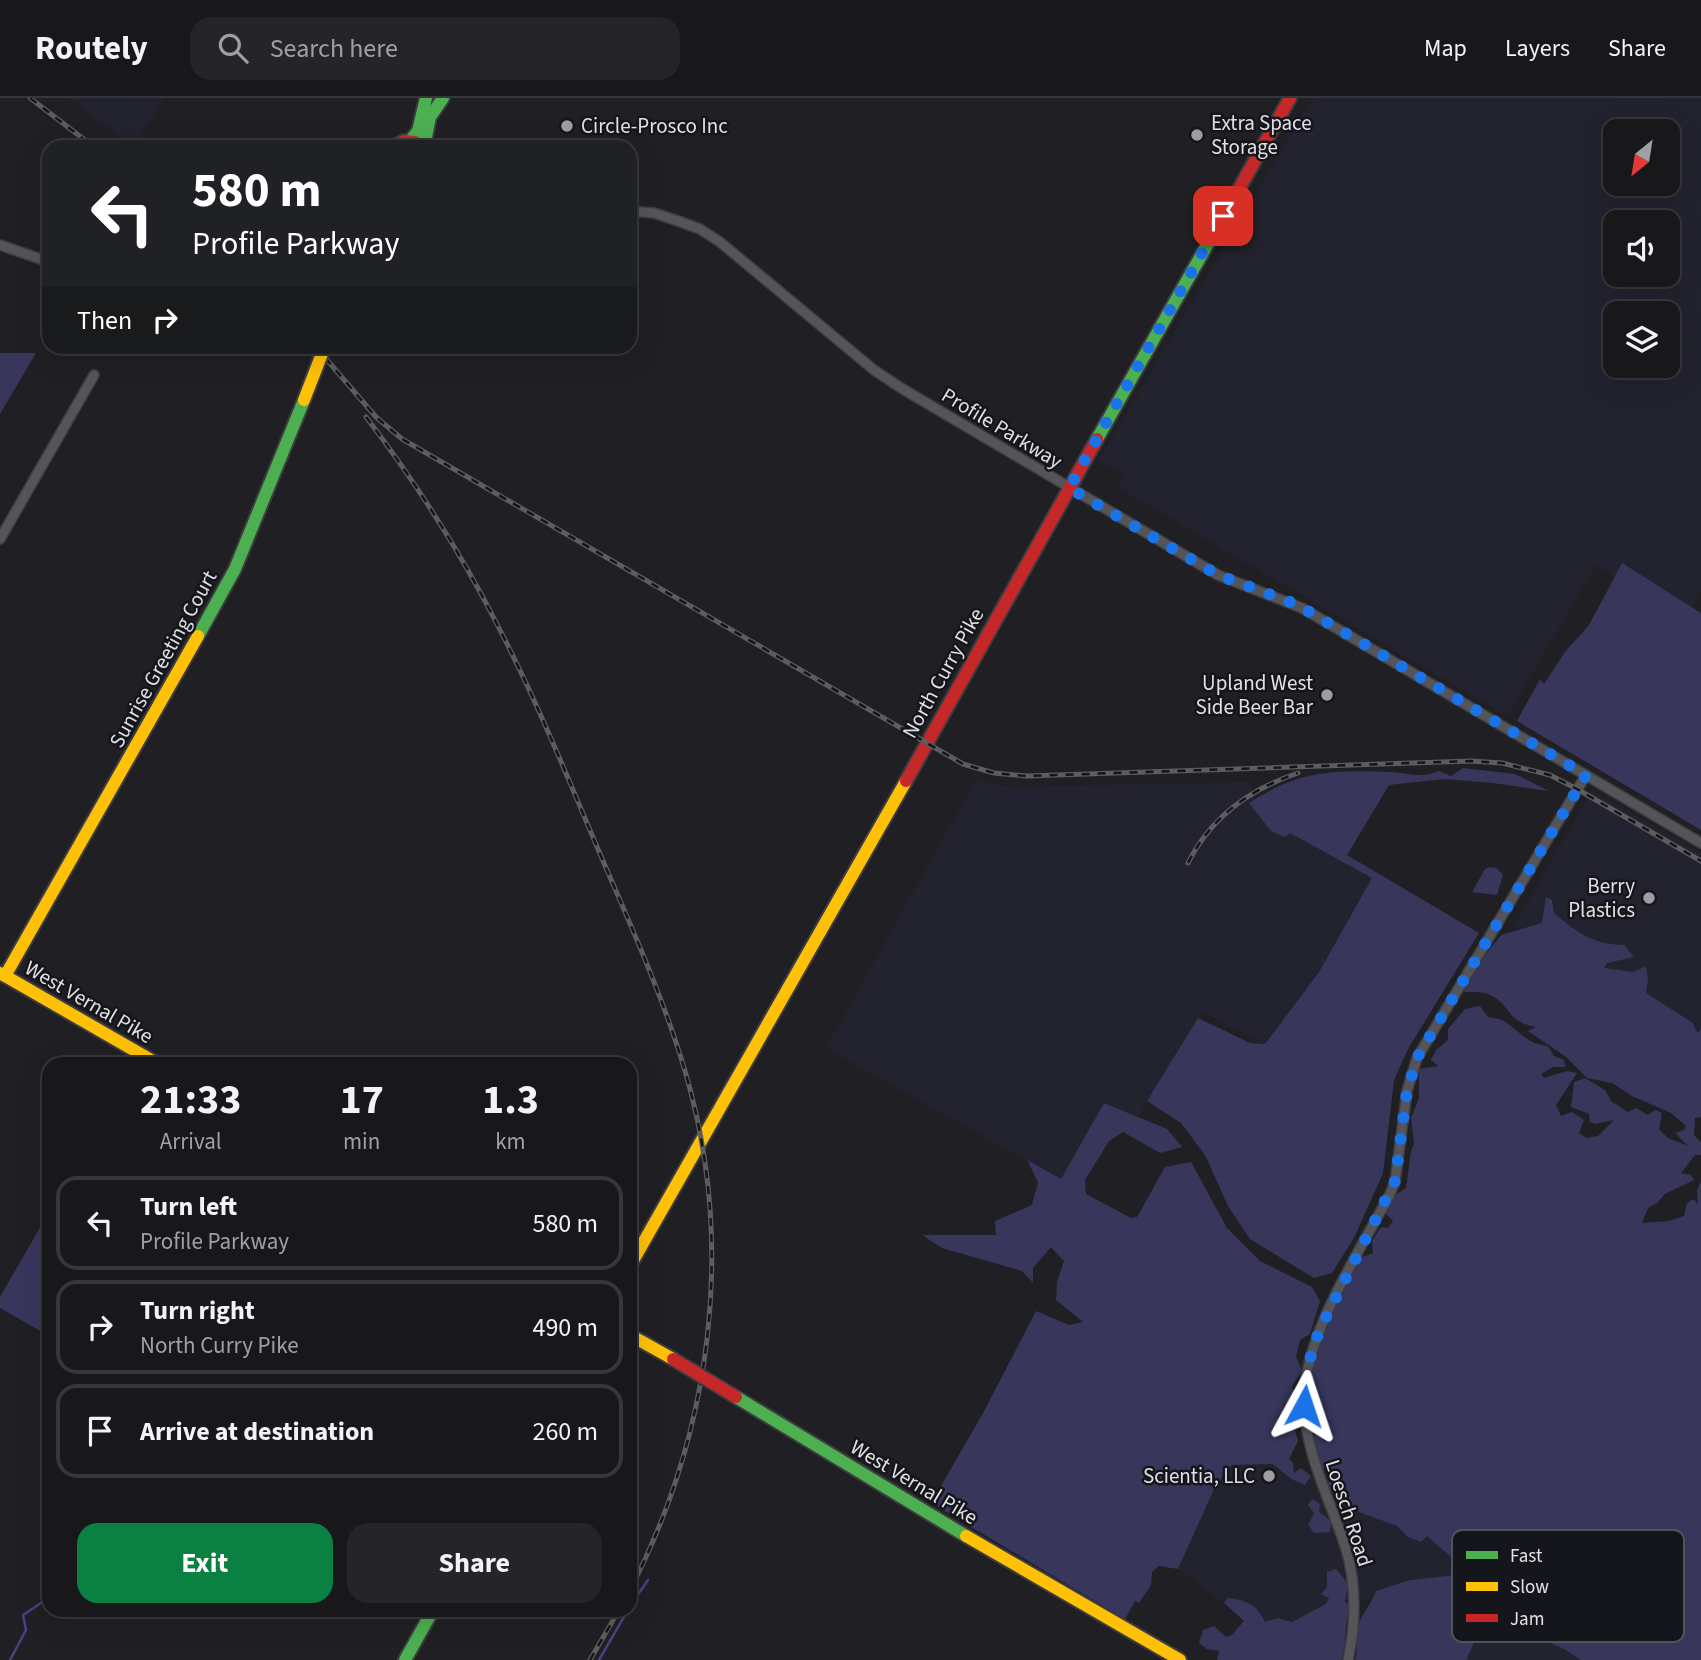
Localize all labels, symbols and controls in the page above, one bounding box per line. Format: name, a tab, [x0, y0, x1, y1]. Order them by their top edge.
search box	[190, 17, 680, 80]
text: Routely	[35, 25, 148, 72]
icon: search	[214, 29, 252, 67]
text: Search here	[270, 30, 398, 67]
text: Map	[1424, 31, 1467, 66]
text: Layers	[1505, 31, 1570, 66]
text: Share	[1608, 31, 1666, 66]
place label: Extra Space Storage	[1211, 108, 1312, 162]
place label: Circle-Prosco Inc	[581, 111, 728, 141]
marker: Circle-Prosco Inc	[559, 118, 575, 134]
north arrow	[1603, 119, 1680, 196]
map controls	[1603, 119, 1680, 378]
marker: Extra Space Storage	[1189, 127, 1205, 143]
text: 580 m	[192, 156, 321, 226]
icon: left	[77, 168, 168, 259]
pin	[1193, 186, 1253, 246]
icon: arrive	[1204, 197, 1242, 235]
button: sound	[1603, 210, 1680, 287]
text: Profile Parkway	[192, 221, 399, 267]
icon: right	[146, 301, 184, 339]
button: layers	[1603, 301, 1680, 378]
text: Then	[77, 302, 132, 339]
street label: Profile Parkway	[936, 380, 1068, 476]
street label: Sunrise Greeting Court	[102, 565, 224, 753]
street label: North Curry Pike	[895, 602, 991, 744]
place label: Upland West Side Beer Bar	[1195, 668, 1314, 722]
marker: Upland West Side Beer Bar	[1319, 687, 1335, 703]
place label: Berry Plastics	[1568, 871, 1635, 925]
marker: Berry Plastics	[1641, 890, 1657, 906]
street label: West Vernal Pike	[19, 953, 159, 1051]
text: 21:33	[140, 1070, 241, 1130]
text: 17	[340, 1070, 384, 1130]
text: 1.3	[482, 1070, 539, 1130]
text: Arrival	[160, 1125, 222, 1158]
text: min	[343, 1125, 380, 1158]
text: km	[495, 1125, 526, 1158]
text: Turn left	[140, 1188, 237, 1225]
icon: left	[81, 1204, 119, 1242]
text: 580 m	[532, 1205, 598, 1242]
text: Profile Parkway	[140, 1225, 289, 1258]
text: Turn right	[140, 1292, 255, 1329]
icon: right	[81, 1308, 119, 1346]
text: 490 m	[532, 1309, 598, 1346]
text: North Curry Pike	[140, 1329, 299, 1362]
position arrow	[1267, 1369, 1341, 1443]
icon: arrive	[81, 1412, 119, 1450]
text: Arrive at destination	[140, 1413, 374, 1450]
text: 260 m	[532, 1413, 598, 1450]
street label: West Vernal Pike	[845, 1432, 983, 1532]
street label: Loesch Road	[1318, 1456, 1380, 1570]
place label: Scientia, LLC	[1143, 1461, 1255, 1491]
marker: Scientia, LLC	[1261, 1468, 1277, 1484]
button: Exit	[77, 1523, 333, 1603]
button: Share	[347, 1523, 602, 1603]
legend	[1452, 1530, 1684, 1642]
text: Fast	[1510, 1543, 1543, 1570]
text: Slow	[1510, 1574, 1549, 1601]
text: Jam	[1510, 1606, 1544, 1633]

